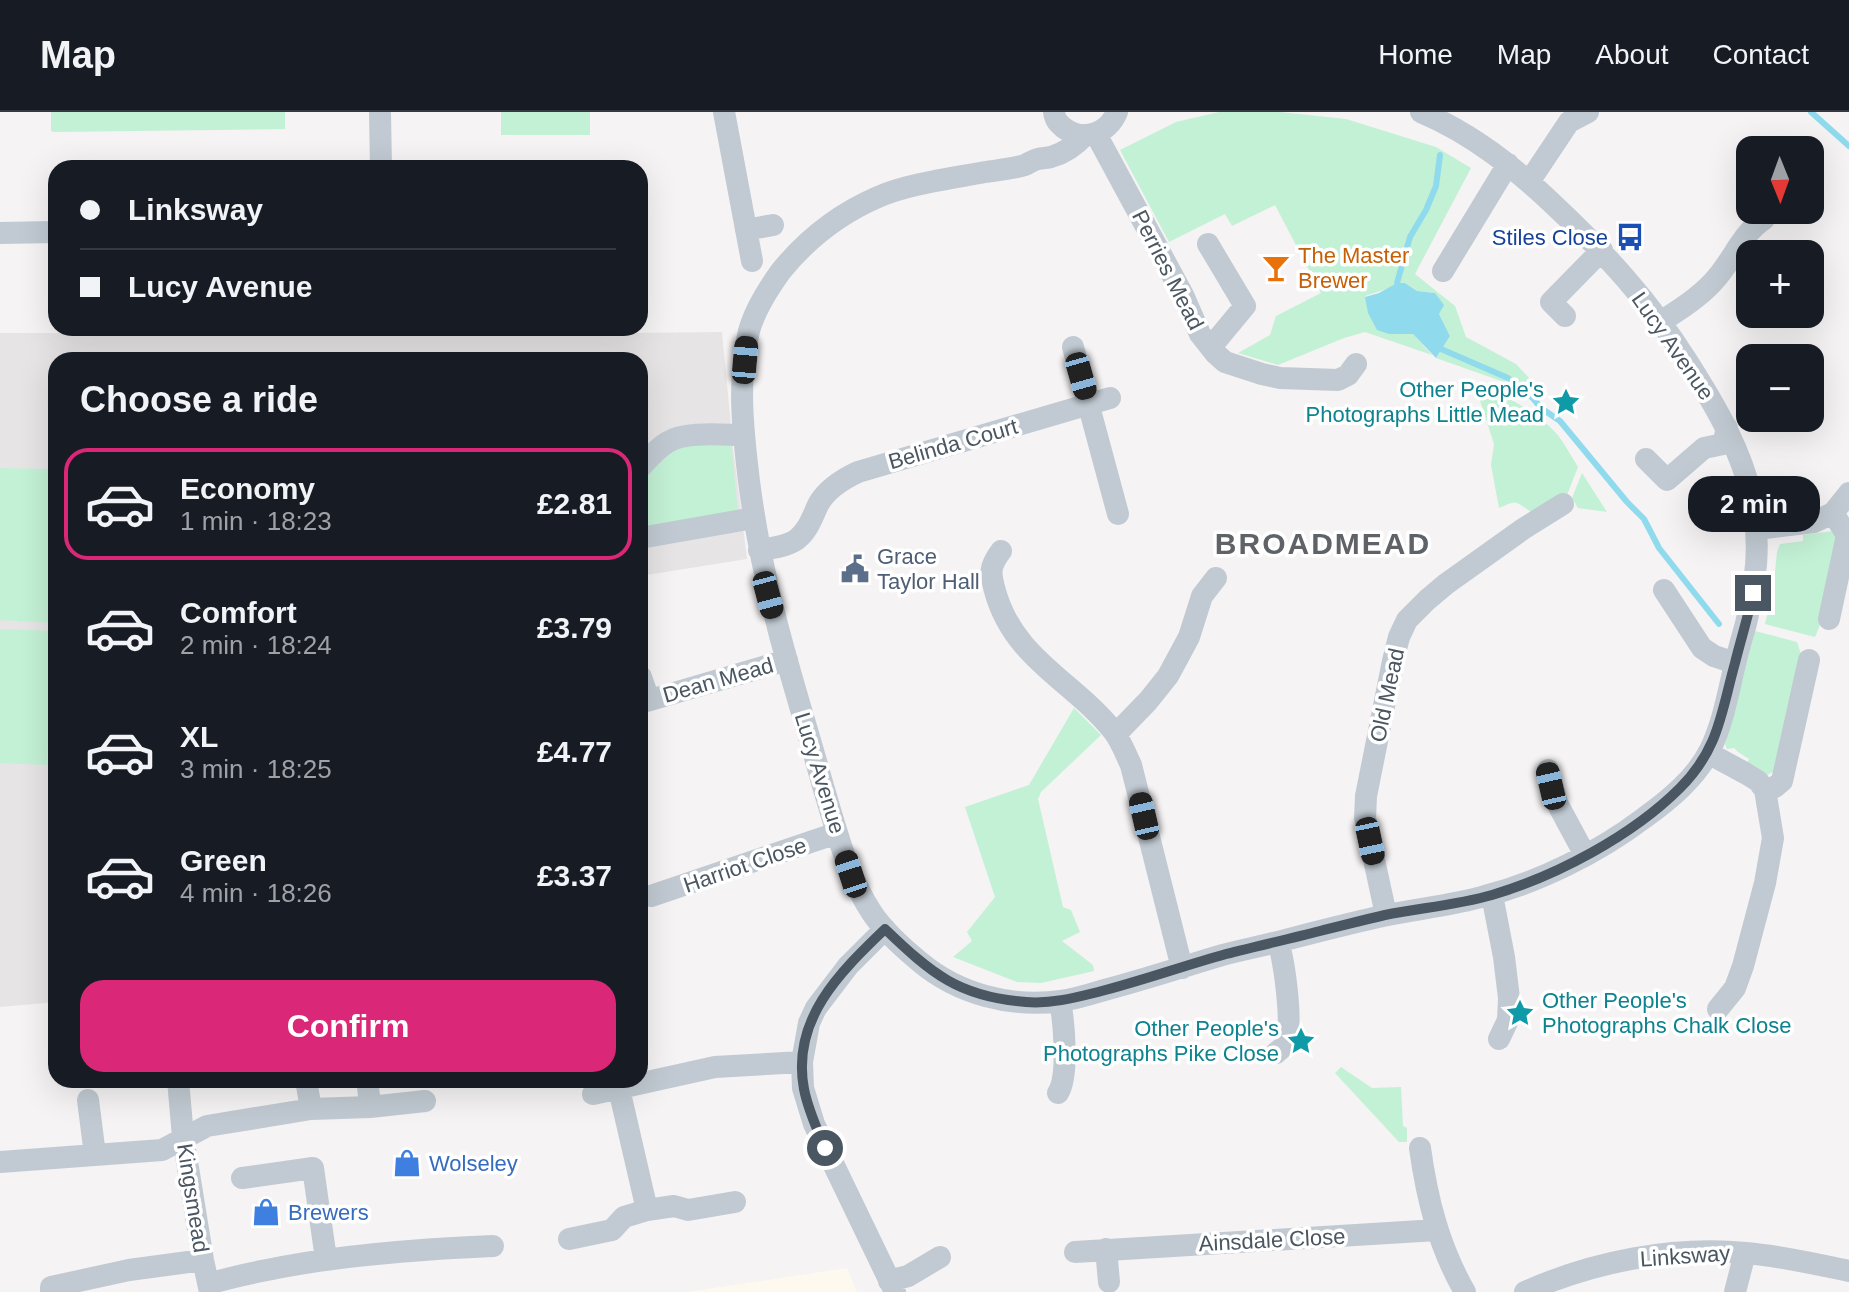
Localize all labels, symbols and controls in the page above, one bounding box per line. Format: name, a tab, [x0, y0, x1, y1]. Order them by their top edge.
text: Map	[40, 34, 116, 76]
text: Home	[1378, 39, 1453, 70]
text: Map	[1497, 39, 1551, 70]
text: About	[1595, 39, 1669, 70]
text: Contact	[1713, 39, 1809, 70]
north arrow	[1736, 136, 1824, 224]
map controls	[1736, 136, 1824, 432]
text: Linksway	[128, 193, 263, 226]
street label: Perries Mead	[1127, 206, 1209, 334]
bus stop icon: Stiles Close	[1615, 222, 1645, 252]
place label: Stiles Close	[1492, 225, 1608, 250]
button: +	[1736, 240, 1824, 328]
place label: The Master Brewer	[1298, 243, 1409, 293]
bar icon: The Master Brewer	[1261, 253, 1291, 283]
text: Lucy Avenue	[128, 270, 313, 303]
street label: Lucy Avenue	[1627, 287, 1719, 405]
car	[731, 335, 759, 385]
button: −	[1736, 344, 1824, 432]
car	[1063, 350, 1099, 402]
place label: Other People's Photographs Little Mead	[1306, 377, 1544, 427]
text: Choose a ride	[80, 379, 318, 420]
place icon: Other People's Photographs Little Mead	[1551, 387, 1581, 417]
street label: Belinda Court	[885, 414, 1021, 474]
icon: car	[84, 468, 156, 540]
text: Economy	[180, 472, 315, 505]
callout: 2 min	[1687, 477, 1819, 533]
text: £2.81	[537, 487, 612, 520]
text: 2 min	[1720, 489, 1788, 519]
text: 1 min · 18:23	[180, 506, 332, 536]
district label: BROADMEAD	[1215, 527, 1431, 560]
place label: Grace Taylor Hall	[877, 544, 980, 594]
public building icon: Grace Taylor Hall	[840, 554, 870, 584]
car	[750, 569, 786, 621]
route end	[1735, 575, 1771, 611]
icon: car	[84, 592, 156, 664]
text: Comfort	[180, 596, 297, 629]
text: £3.79	[537, 611, 612, 644]
text: 2 min · 18:24	[180, 630, 332, 660]
street label: Old Mead	[1365, 646, 1409, 744]
street label: Dean Mead	[660, 652, 776, 708]
street label: Lucy Avenue	[790, 709, 850, 837]
icon: car	[84, 716, 156, 788]
text: XL	[180, 720, 218, 753]
text: £4.77	[537, 735, 612, 768]
text: 3 min · 18:25	[180, 754, 332, 784]
car	[1534, 760, 1568, 812]
car	[1127, 790, 1161, 842]
car	[1353, 815, 1387, 867]
street label: Harriot Close	[680, 832, 810, 898]
icon: car	[84, 840, 156, 912]
text: Green	[180, 844, 267, 877]
car	[832, 847, 870, 901]
text: £3.37	[537, 859, 612, 892]
text: 4 min · 18:26	[180, 878, 332, 908]
button: Confirm	[80, 980, 616, 1072]
place label: Other People's Photographs Chalk Close	[1542, 988, 1791, 1038]
place icon: Other People's Photographs Chalk Close	[1505, 998, 1535, 1028]
place label: Other People's Photographs Pike Close	[1043, 1016, 1279, 1066]
place icon: Other People's Photographs Pike Close	[1286, 1026, 1316, 1056]
route start	[807, 1130, 843, 1166]
street label: Kingsmead	[172, 1142, 214, 1254]
shop icon: Wolseley	[392, 1148, 422, 1178]
place label: Wolseley	[429, 1151, 518, 1176]
shop icon: Brewers	[251, 1197, 281, 1227]
place label: Brewers	[288, 1200, 369, 1225]
street label: Ainsdale Close	[1198, 1224, 1346, 1256]
street label: Linksway	[1639, 1240, 1731, 1272]

